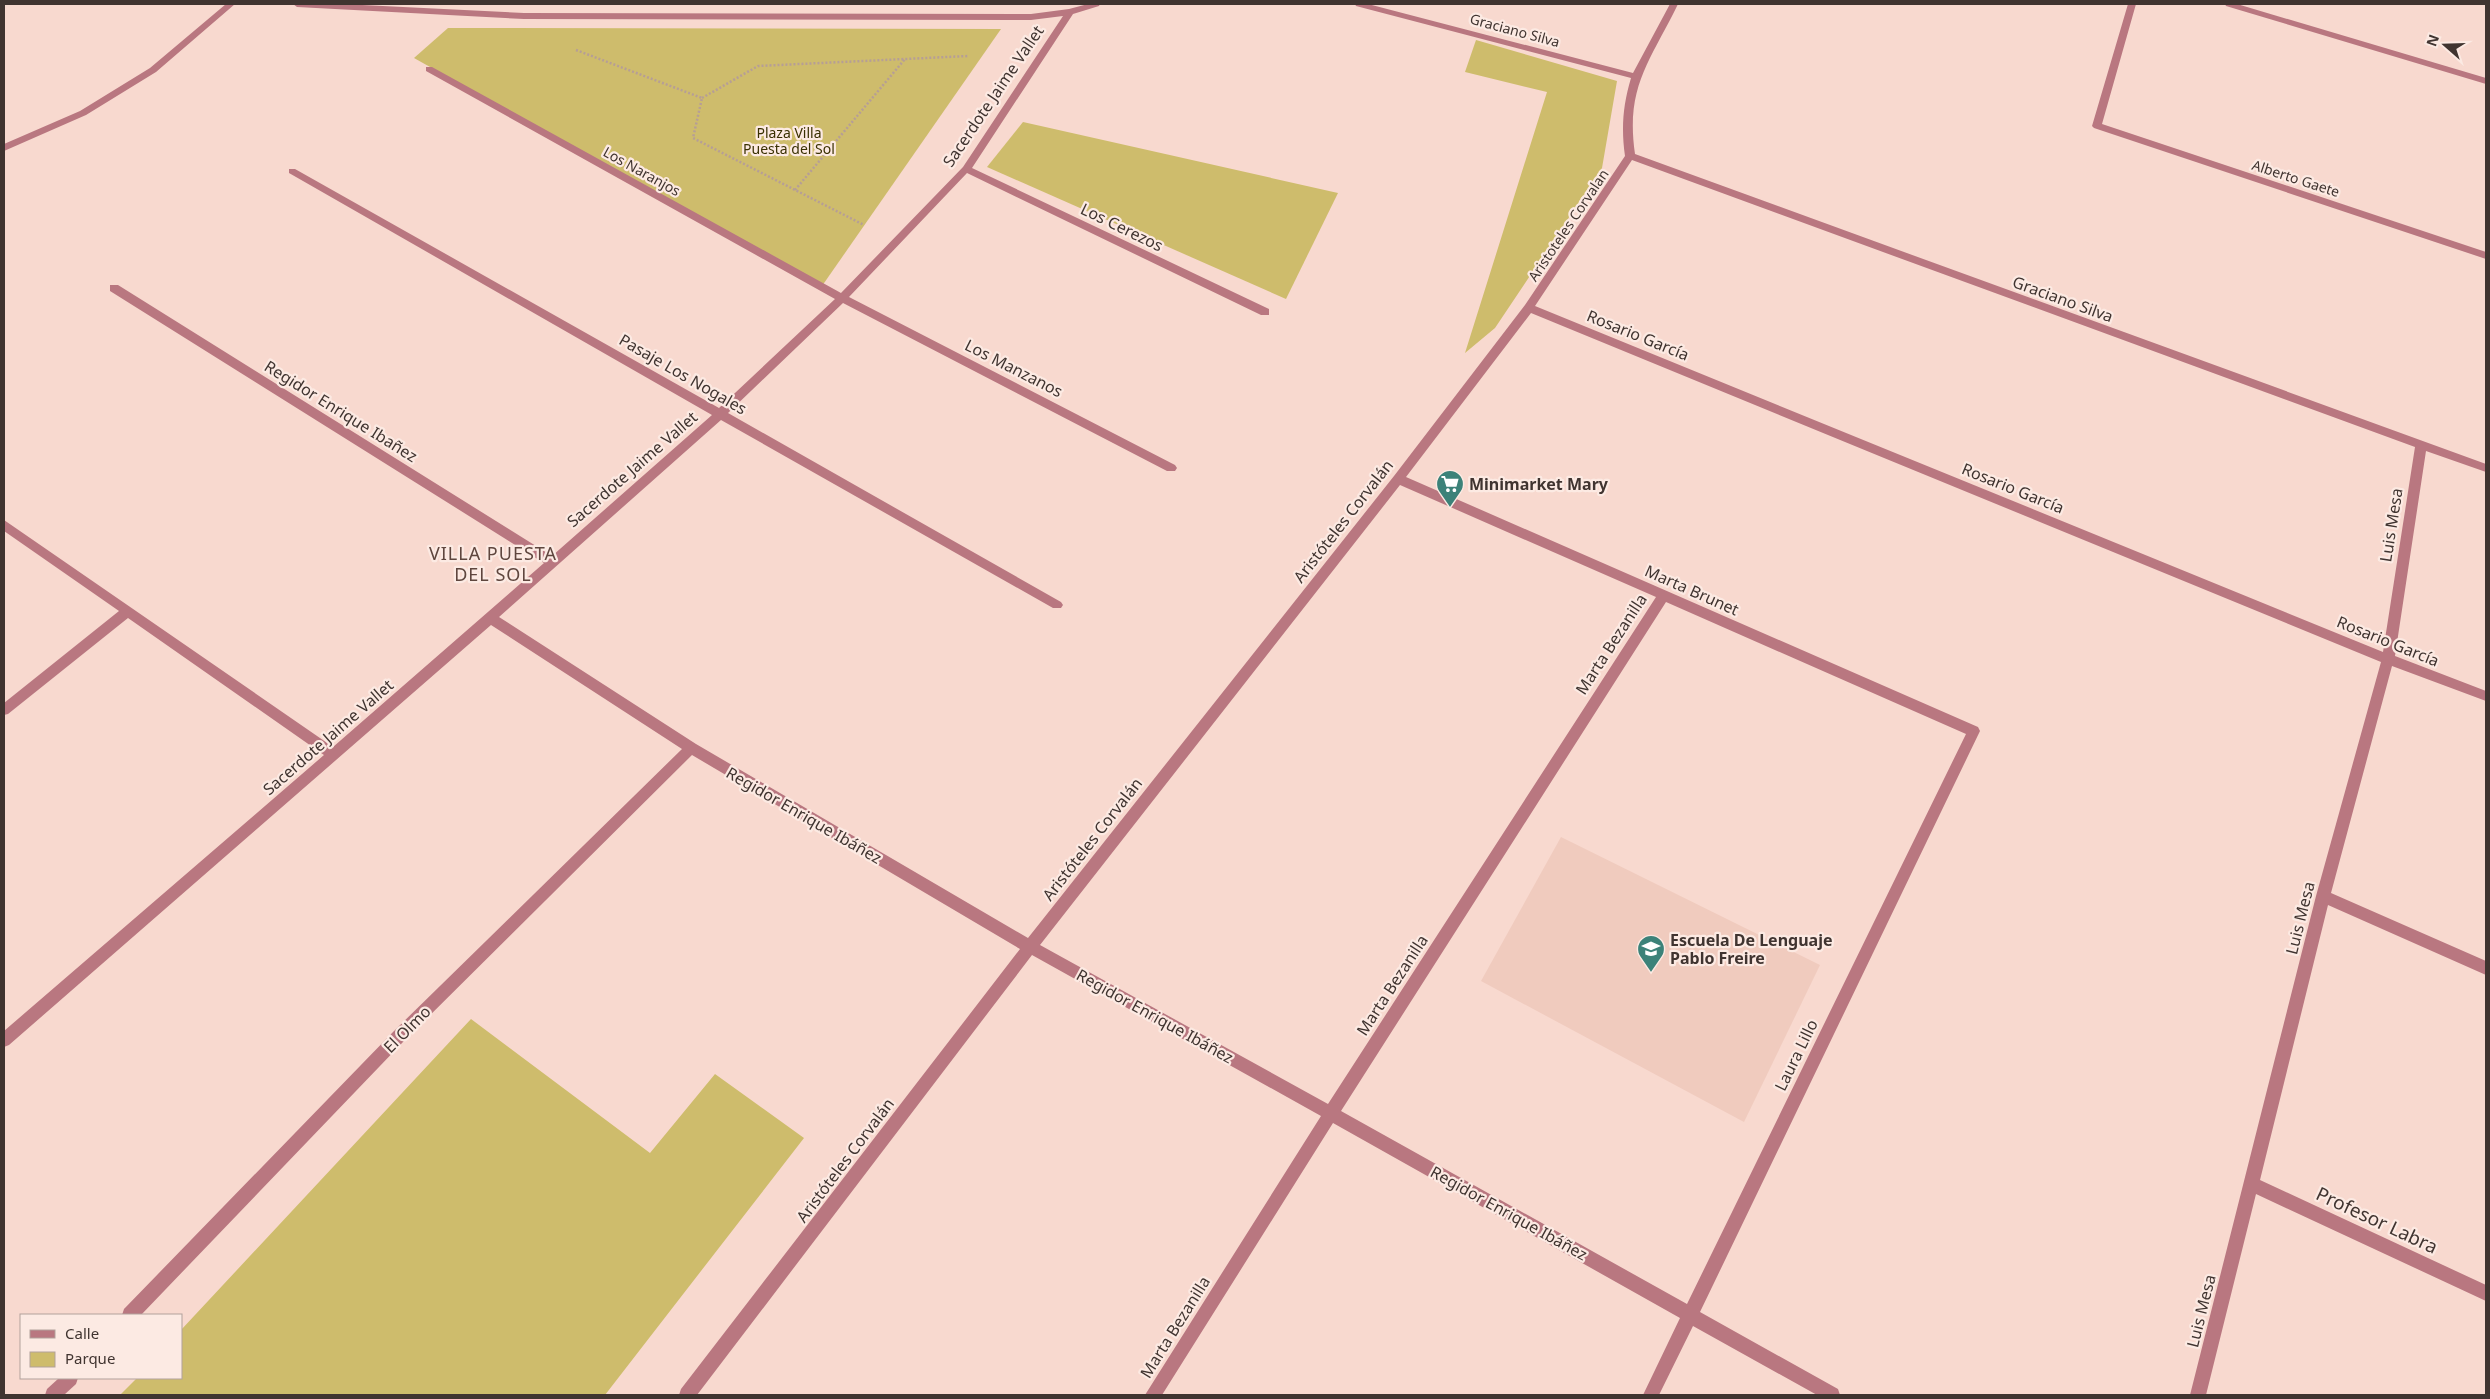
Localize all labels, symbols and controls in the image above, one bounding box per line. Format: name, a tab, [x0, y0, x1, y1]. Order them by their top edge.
street label: Graciano Silva	[1468, 9, 1562, 51]
north arrow	[2420, 20, 2470, 70]
street label: Sacerdote Jaime Vallet	[937, 21, 1049, 171]
text: N	[2421, 32, 2443, 49]
park label: Plaza Villa Puesta del Sol	[743, 123, 835, 158]
street label: Los Naranjos	[600, 142, 684, 200]
street label: Alberto Gaete	[2250, 155, 2342, 201]
street label: Aristoteles Corvalan	[1523, 165, 1613, 285]
street label: Los Cerezos	[1077, 198, 1167, 256]
street label: Graciano Silva	[2010, 271, 2116, 327]
street label: Rosario García	[1584, 304, 1692, 366]
street label: Pasaje Los Nogales	[615, 328, 751, 420]
street label: Los Manzanos	[961, 334, 1067, 402]
street label: Regidor Enrique Ibañez	[260, 355, 422, 467]
street label: Sacerdote Jaime Vallet	[562, 406, 702, 532]
street label: Aristóteles Corvalán	[1288, 455, 1398, 587]
street label: Rosario García	[1959, 457, 2067, 519]
supermarket icon: Minimarket Mary	[1435, 469, 1465, 508]
place label: Minimarket Mary	[1469, 473, 1609, 495]
street label: Luis Mesa	[2374, 487, 2408, 563]
district label: VILLA PUESTA DEL SOL	[429, 541, 557, 586]
street label: Marta Brunet	[1642, 559, 1743, 621]
street label: Marta Bezanilla	[1570, 589, 1652, 699]
street label: Rosario García	[2334, 610, 2442, 672]
street label: Sacerdote Jaime Vallet	[258, 674, 398, 800]
street label: Regidor Enrique Ibáñez	[722, 761, 886, 869]
street label: Aristóteles Corvalán	[1037, 773, 1147, 905]
street label: Luis Mesa	[2280, 879, 2320, 957]
place label: Escuela De Lenguaje Pablo Freire	[1670, 929, 1832, 969]
street label: Marta Bezanilla	[1351, 930, 1433, 1040]
school or university icon: Escuela De Lenguaje Pablo Freire	[1636, 934, 1666, 973]
street label: Regidor Enrique Ibáñez	[1073, 964, 1237, 1068]
street label: El Olmo	[379, 1001, 435, 1057]
street label: Laura Lillo	[1769, 1016, 1823, 1094]
street label: Aristóteles Corvalán	[791, 1093, 899, 1227]
street label: Regidor Enrique Ibáñez	[1427, 1161, 1591, 1265]
street label: Profesor Labra	[2312, 1180, 2442, 1260]
street label: Marta Bezanilla	[1135, 1272, 1215, 1382]
street label: Luis Mesa	[2181, 1272, 2221, 1350]
legend	[20, 1314, 182, 1379]
text: Calle	[65, 1323, 99, 1343]
text: Parque	[65, 1348, 115, 1368]

